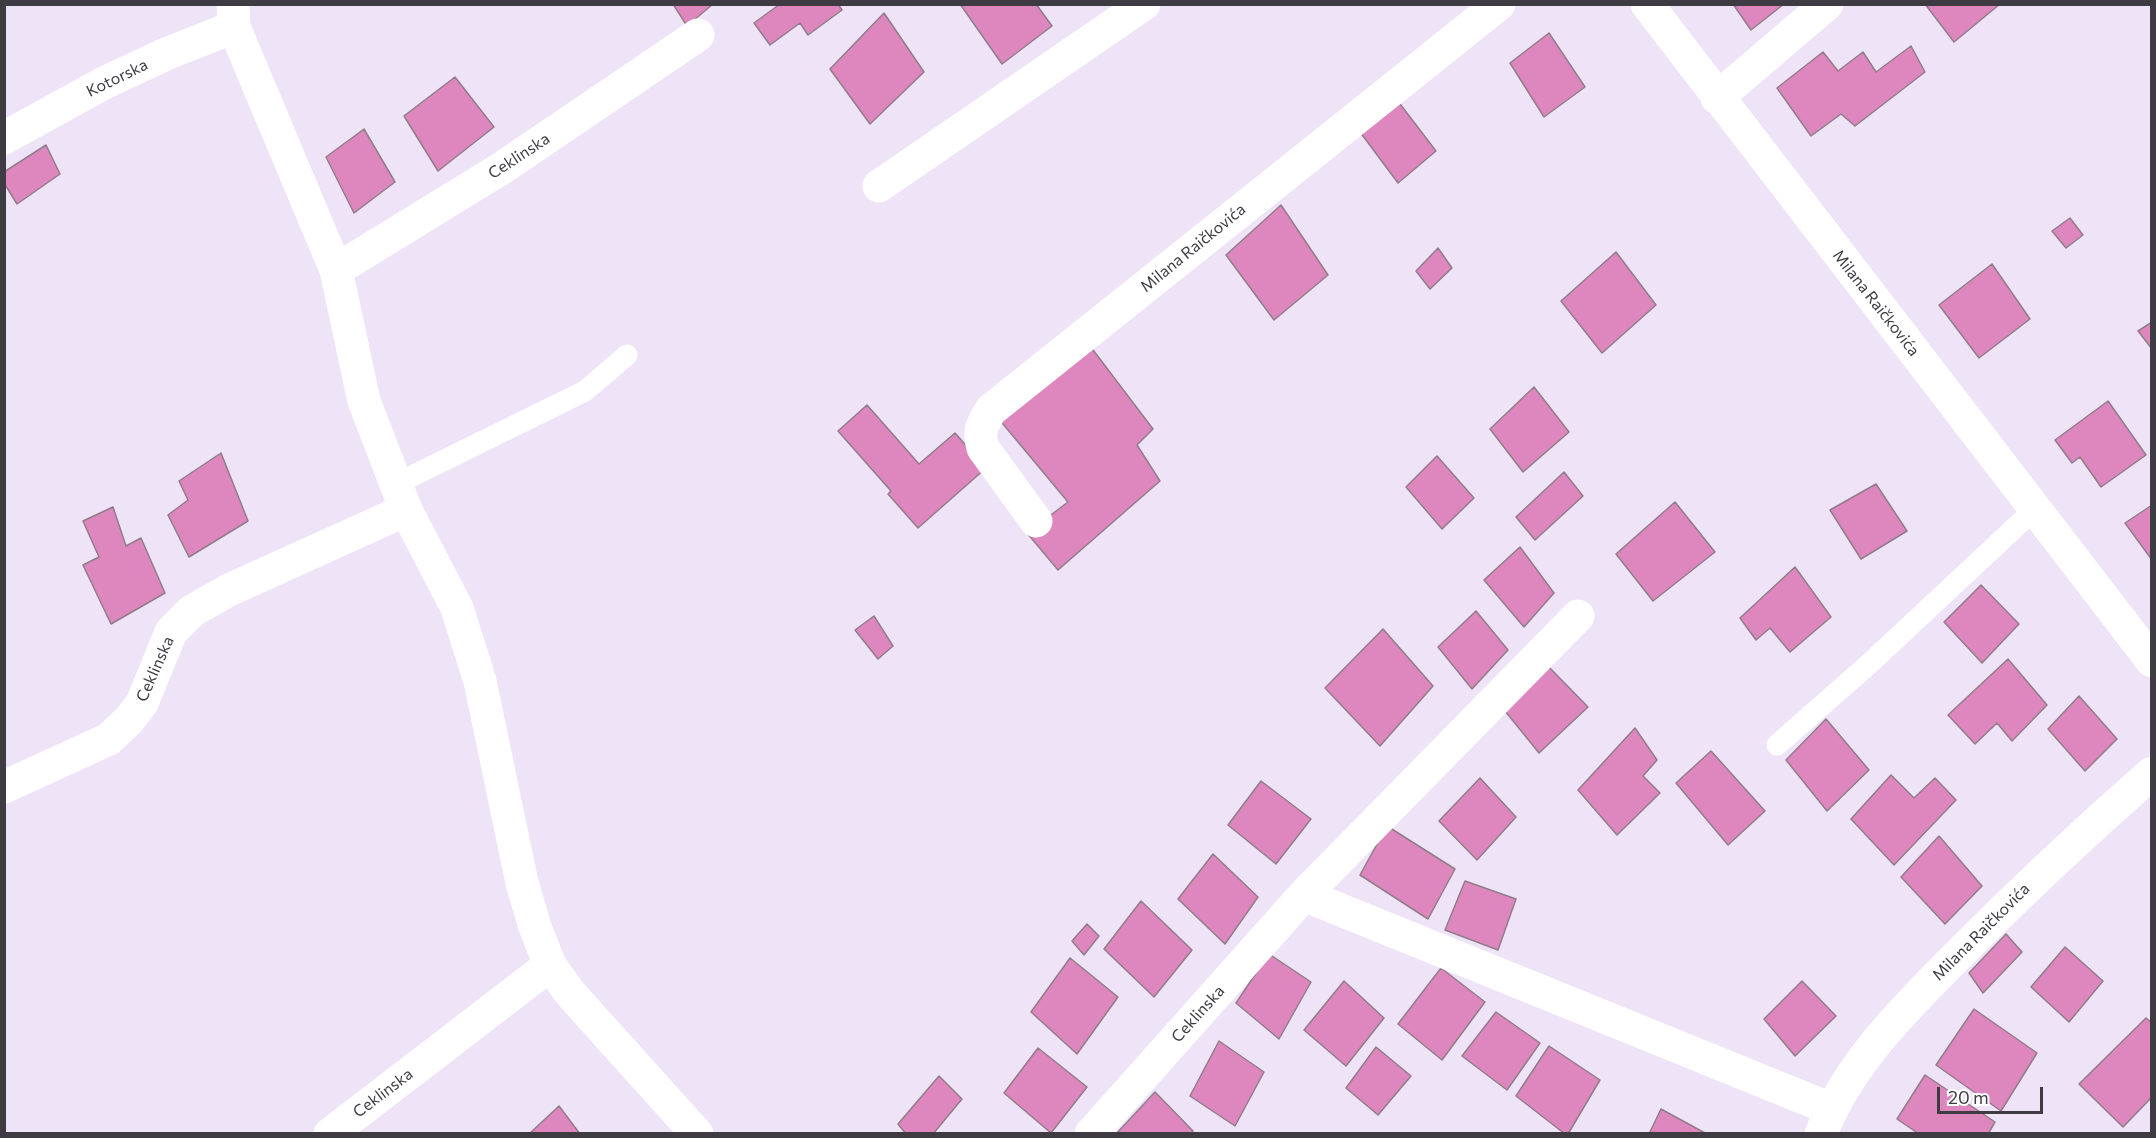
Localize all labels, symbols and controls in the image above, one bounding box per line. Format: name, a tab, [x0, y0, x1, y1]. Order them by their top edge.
street label: Kotorska	[83, 55, 151, 101]
street label: Ceklinska	[485, 129, 553, 183]
street label: Milana Raičkovića	[1137, 200, 1249, 296]
street label: Milana Raičkovića	[1829, 246, 1923, 360]
street label: Ceklinska	[132, 633, 178, 705]
street label: Milana Raičkovića	[1928, 879, 2034, 985]
street label: Ceklinska	[1168, 982, 1228, 1046]
street label: Ceklinska	[349, 1064, 417, 1122]
scale bar	[1940, 1075, 2046, 1113]
text: 20 m	[1948, 1086, 1989, 1108]

